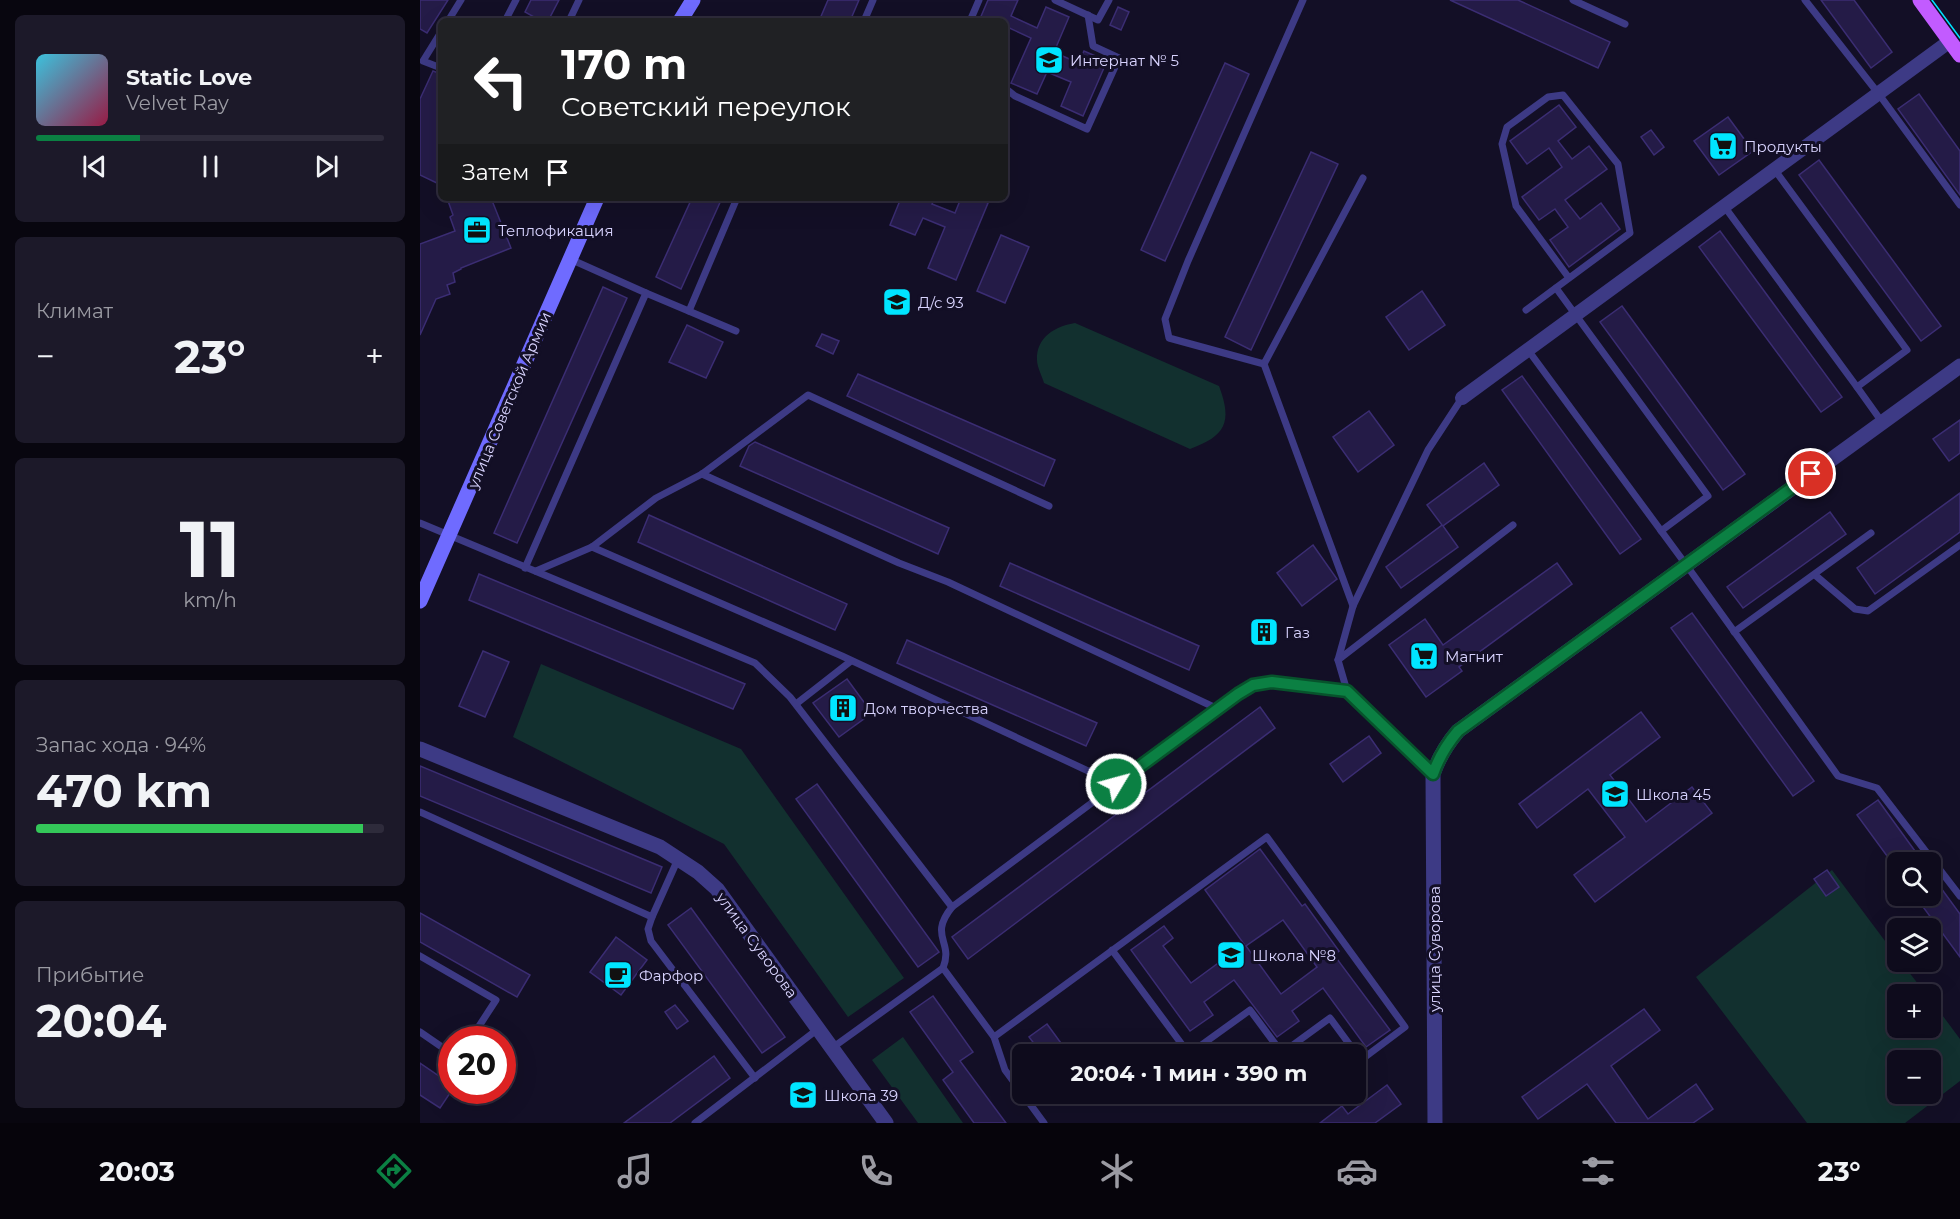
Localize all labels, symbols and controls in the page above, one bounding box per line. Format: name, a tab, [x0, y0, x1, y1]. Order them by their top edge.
text: 170 m	[561, 38, 687, 90]
icon: left	[462, 42, 540, 120]
school or university icon: Интернат № 5	[1033, 44, 1065, 76]
place label: Интернат № 5	[1070, 51, 1179, 70]
text: Static Love	[126, 64, 252, 91]
text: Советский переулок	[561, 90, 851, 123]
text: Velvet Ray	[126, 91, 229, 115]
supermarket icon: Продукты	[1707, 130, 1739, 162]
place label: Продукты	[1744, 137, 1822, 156]
icon: previous	[78, 150, 111, 183]
icon: pause	[194, 150, 227, 183]
icon: next	[310, 150, 343, 183]
icon: arrive	[541, 156, 574, 189]
text: Затем	[462, 159, 529, 186]
office icon: Теплофикация	[461, 214, 493, 246]
place label: Теплофикация	[498, 221, 613, 240]
school or university icon: Д/с 93	[881, 286, 913, 318]
place label: Д/с 93	[918, 293, 964, 312]
text: Климат	[36, 299, 113, 323]
street label: улица Советской Армии	[463, 309, 555, 492]
text: 23°	[174, 329, 246, 384]
text: −	[36, 336, 55, 376]
text: +	[365, 336, 384, 376]
pin	[1785, 448, 1836, 499]
icon: arrive	[1794, 457, 1827, 490]
text: 11	[179, 501, 241, 597]
text: km/h	[183, 588, 237, 612]
building icon: Газ	[1248, 616, 1280, 648]
place label: Газ	[1285, 623, 1310, 642]
supermarket icon: Магнит	[1408, 640, 1440, 672]
place label: Магнит	[1445, 647, 1504, 666]
building icon: Дом творчества	[827, 692, 859, 724]
place label: Дом творчества	[864, 699, 989, 718]
text: Запас хода · 94%	[36, 733, 206, 757]
position arrow	[1084, 752, 1148, 816]
text: 470 km	[36, 763, 212, 818]
school or university icon: Школа 45	[1599, 778, 1631, 810]
place label: Школа 45	[1636, 785, 1711, 804]
map controls	[1887, 852, 1941, 1104]
button: search	[1887, 852, 1941, 906]
street label: улица Суворова	[1425, 886, 1444, 1013]
street label: улица Суворова	[712, 888, 802, 1002]
button: layers	[1887, 918, 1941, 972]
school or university icon: Школа №8	[1215, 939, 1247, 971]
place label: Школа №8	[1252, 946, 1336, 965]
cafe icon: Фарфор	[602, 959, 634, 991]
text: Прибытие	[36, 963, 144, 987]
place label: Фарфор	[639, 966, 703, 985]
button: +	[1887, 984, 1941, 1038]
text: 20:04	[36, 993, 166, 1048]
speed limit sign: 20	[438, 1026, 516, 1104]
button: −	[1887, 1050, 1941, 1104]
text: 20:04 · 1 мин · 390 m	[1071, 1060, 1307, 1087]
school or university icon: Школа 39	[787, 1079, 819, 1111]
place label: Школа 39	[824, 1086, 898, 1105]
icon: directions	[373, 1150, 415, 1192]
icon: music	[614, 1150, 656, 1192]
icon: phone	[855, 1150, 897, 1192]
icon: climate	[1096, 1150, 1138, 1192]
icon: car	[1336, 1150, 1378, 1192]
icon: filters	[1577, 1150, 1619, 1192]
text: 20:03	[99, 1155, 175, 1188]
text: 23°	[1818, 1155, 1861, 1188]

